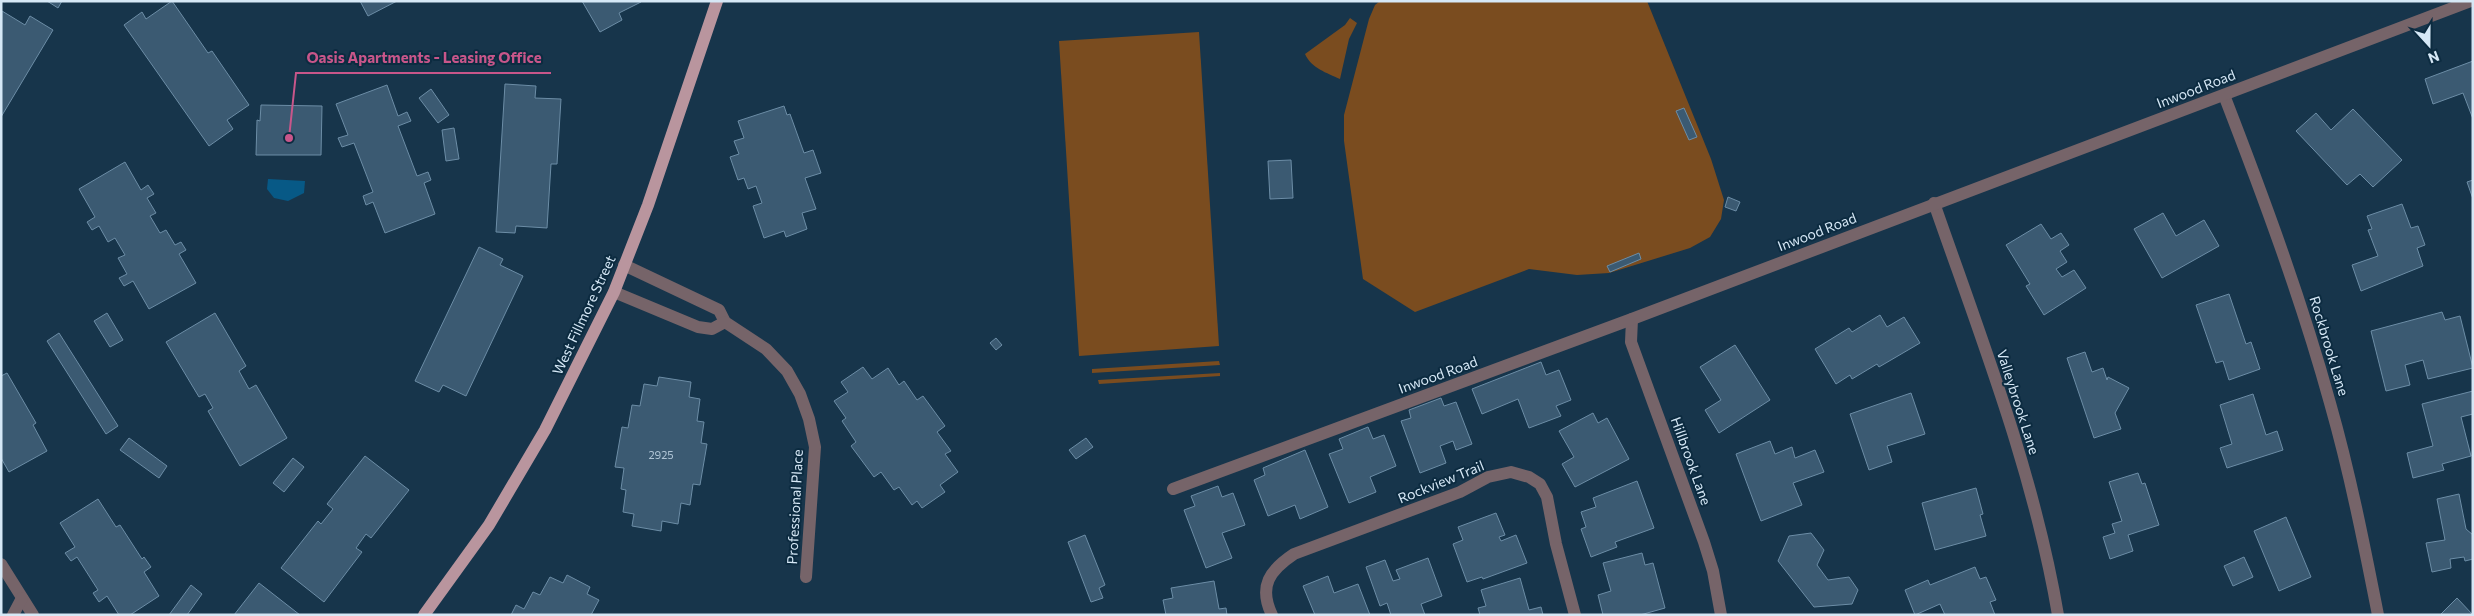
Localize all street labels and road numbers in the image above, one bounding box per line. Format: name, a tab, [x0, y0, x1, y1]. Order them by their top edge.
street label: Inwood Road	[2154, 66, 2238, 111]
street label: Inwood Road	[1775, 209, 1859, 254]
street label: West Fillmore Street	[548, 252, 619, 377]
street label: Rockbrook Lane	[2306, 294, 2353, 398]
street label: Valleybrook Lane	[1994, 347, 2043, 456]
street label: Inwood Road	[1396, 352, 1480, 397]
street label: Hillbrook Lane	[1668, 414, 1715, 507]
street label: Professional Place	[783, 449, 806, 565]
street label: Rockview Trail	[1395, 457, 1486, 507]

